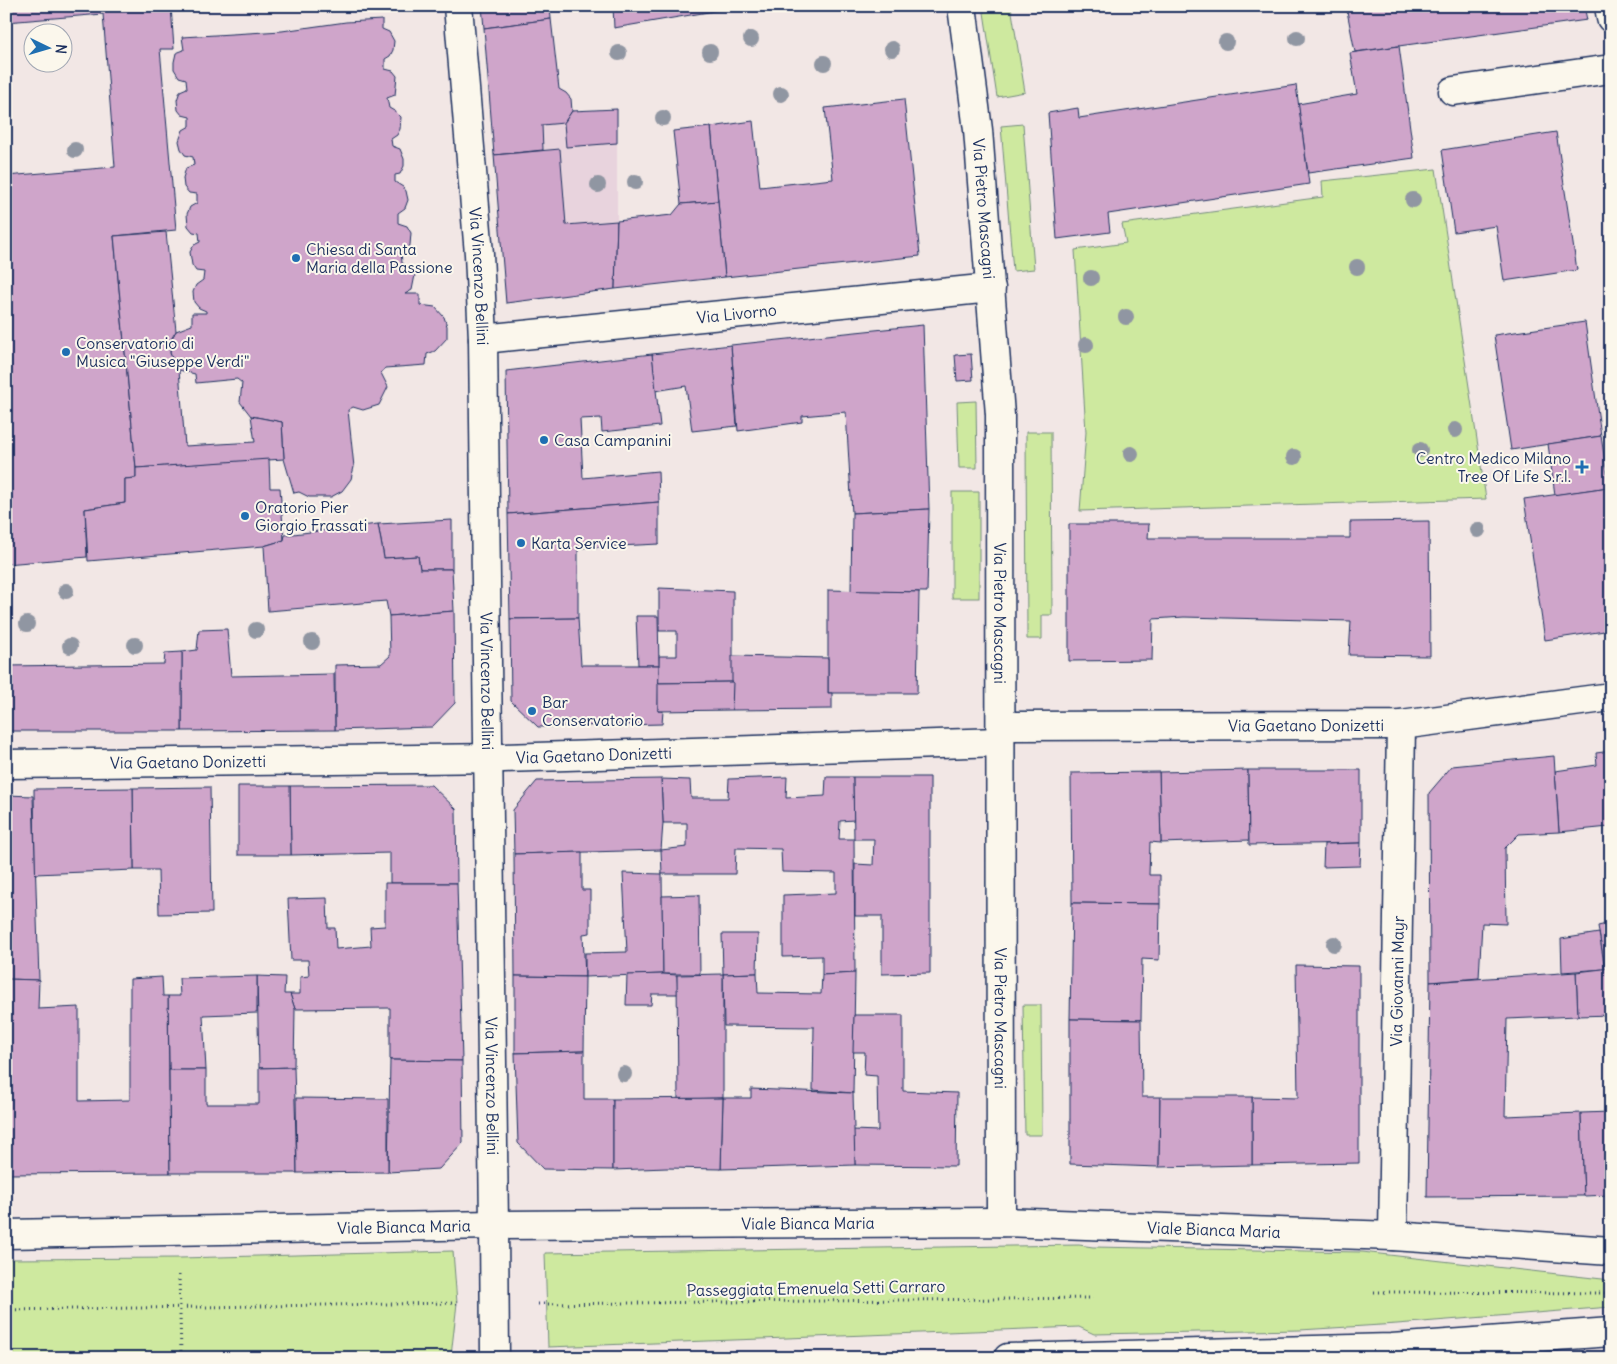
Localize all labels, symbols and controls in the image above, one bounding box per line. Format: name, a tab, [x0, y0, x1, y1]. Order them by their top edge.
north arrow	[22, 22, 72, 72]
text: N	[52, 44, 70, 55]
street label: Via Pietro Mascagni	[969, 138, 999, 280]
street label: Via Vincenzo Bellini	[465, 206, 493, 345]
place label: Chiesa di Santa Maria della Passione	[306, 239, 453, 277]
marker: Chiesa di Santa Maria della Passione	[290, 252, 302, 264]
street label: Via Livorno	[696, 300, 778, 327]
place label: Conservatorio di Musica "Giuseppe Verdi"	[76, 333, 249, 371]
marker: Conservatorio di Musica "Giuseppe Verdi"	[60, 346, 72, 358]
place label: Casa Campanini	[554, 430, 671, 450]
marker: Casa Campanini	[538, 434, 550, 446]
place label: Centro Medico Milano Tree Of Life S.r.l.	[1416, 448, 1571, 486]
marker: Centro Medico Milano Tree Of Life S.r.l.	[1575, 460, 1589, 474]
place label: Oratorio Pier Giorgio Frassati	[255, 497, 367, 535]
marker: Oratorio Pier Giorgio Frassati	[239, 510, 251, 522]
place label: Karta Service	[531, 533, 627, 553]
marker: Karta Service	[515, 537, 527, 549]
street label: Via Pietro Mascagni	[990, 543, 1010, 684]
street label: Via Vincenzo Bellini	[476, 612, 498, 750]
place label: Bar Conservatorio	[542, 692, 643, 730]
marker: Bar Conservatorio	[526, 705, 538, 717]
street label: Via Gaetano Donizetti	[1228, 715, 1384, 735]
street label: Via Gaetano Donizetti	[516, 743, 672, 768]
street label: Via Gaetano Donizetti	[110, 751, 266, 773]
street label: Via Giovanni Mayr	[1386, 915, 1408, 1047]
street label: Via Pietro Mascagni	[991, 948, 1011, 1089]
street label: Via Vincenzo Bellini	[481, 1017, 503, 1155]
street label: Viale Bianca Maria	[741, 1213, 875, 1234]
street label: Viale Bianca Maria	[337, 1215, 471, 1238]
street label: Viale Bianca Maria	[1147, 1217, 1281, 1242]
street label: Passeggiata Emenuela Setti Carraro	[687, 1276, 945, 1300]

